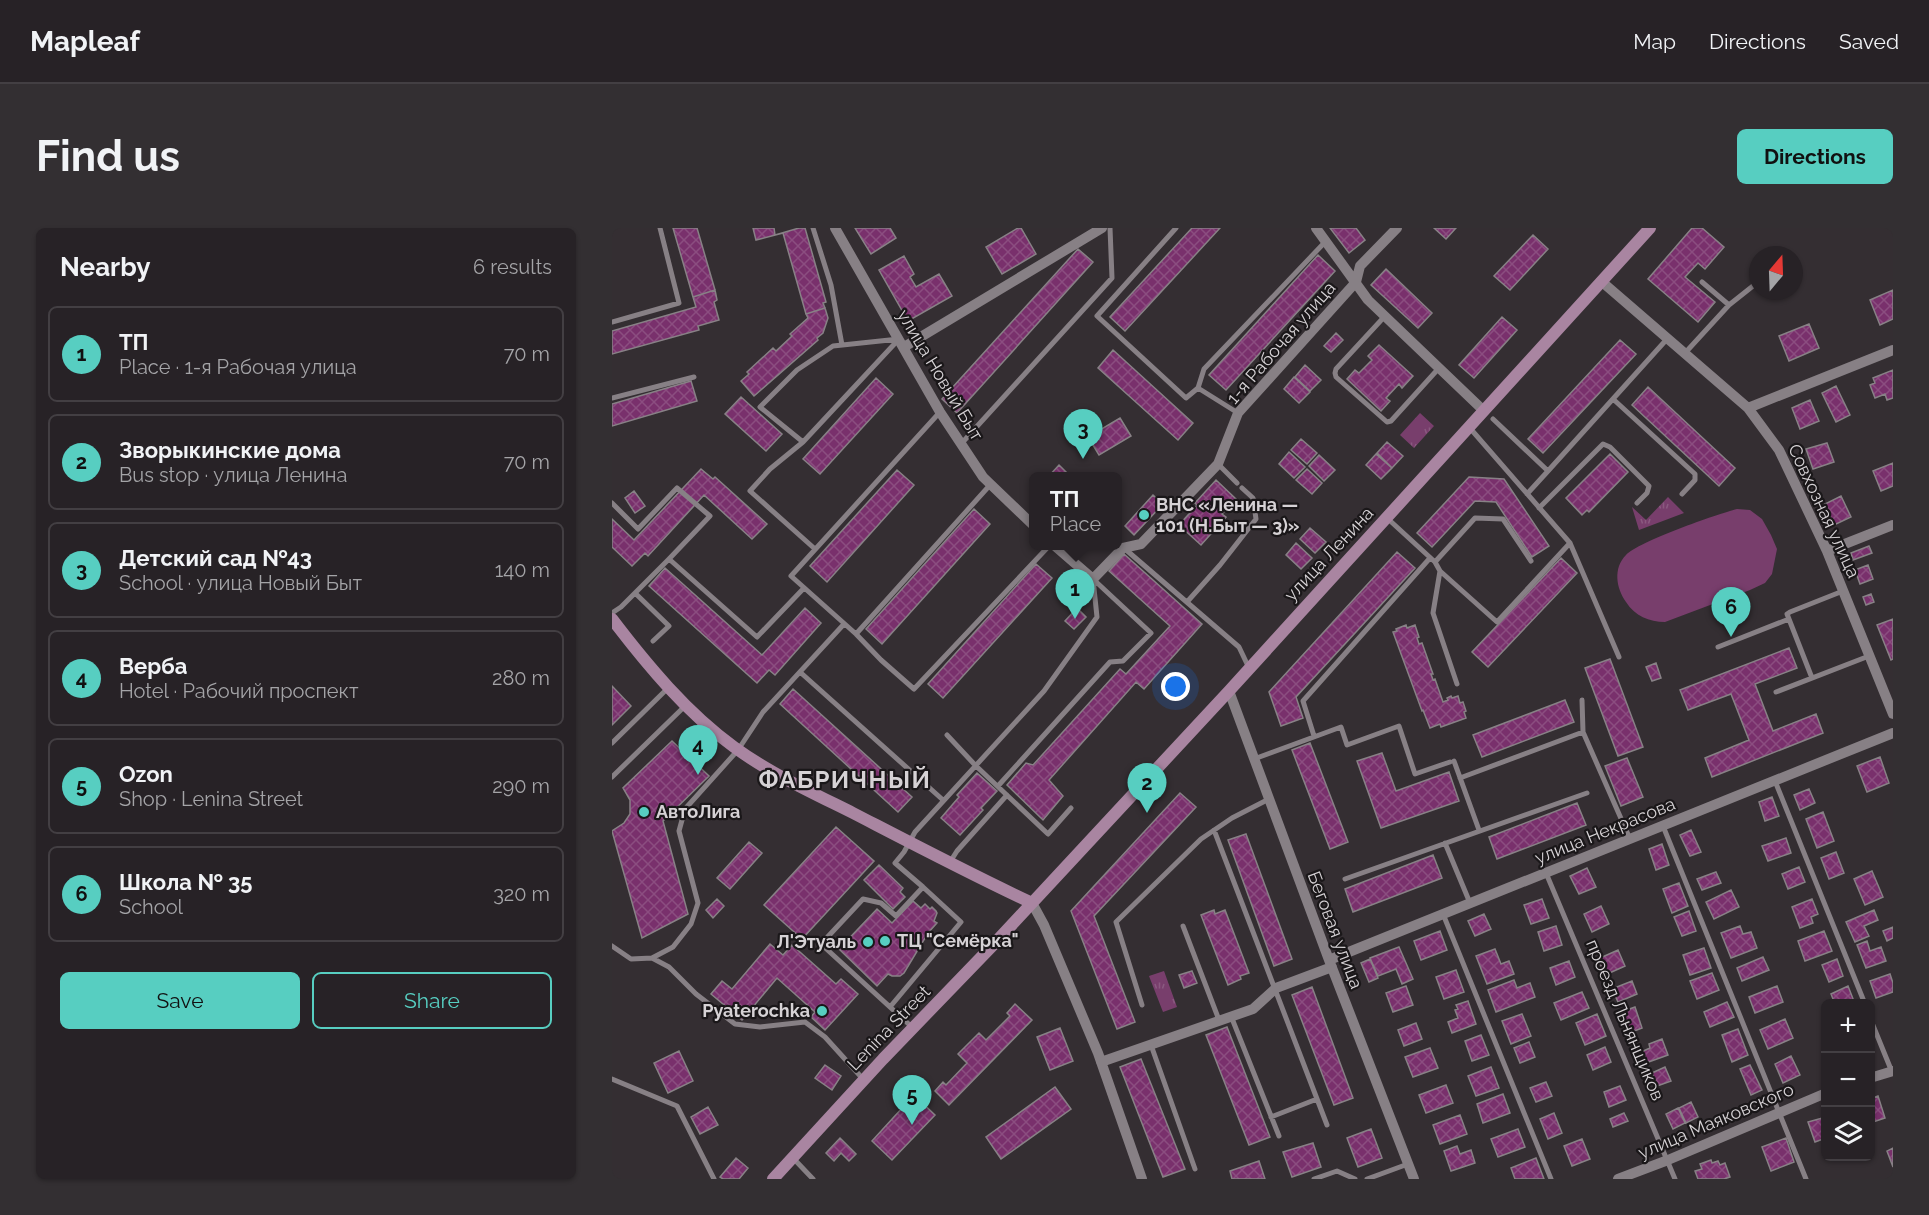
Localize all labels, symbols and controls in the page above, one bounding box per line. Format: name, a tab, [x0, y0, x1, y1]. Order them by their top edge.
text: Mapleaf	[30, 25, 140, 58]
text: Map	[1633, 29, 1676, 54]
text: Directions	[1709, 29, 1806, 54]
text: Saved	[1839, 29, 1899, 54]
button: Directions	[1737, 129, 1893, 184]
text: Find us	[36, 132, 180, 181]
north arrow	[1749, 246, 1803, 300]
text: Nearby	[60, 252, 150, 282]
text: 6 results	[473, 255, 552, 279]
street label: 1-я Рабочая улица	[1222, 277, 1339, 408]
street label: улица Новый Быт	[893, 305, 988, 444]
text: ТП	[119, 329, 149, 355]
text: 1	[77, 342, 86, 366]
text: 70 m	[504, 342, 550, 366]
text: Place · 1-я Рабочая улица	[119, 355, 357, 379]
pin: 3	[1064, 410, 1102, 459]
text: Зворыкинские дома	[119, 437, 341, 463]
street label: Совхозная улица	[1784, 441, 1865, 581]
text: 2	[76, 450, 87, 474]
text: 70 m	[504, 450, 550, 474]
text: Bus stop · улица Ленина	[119, 463, 347, 487]
popup	[1029, 472, 1122, 550]
text: ТП	[1050, 486, 1079, 512]
place label: ВНС «Ленина — 101 (Н.Быт — 3)»	[1156, 494, 1300, 536]
street label: улица Ленина	[1280, 502, 1377, 605]
marker: ВНС «Ленина — 101 (Н.Быт — 3)»	[1137, 508, 1151, 522]
text: Place	[1050, 512, 1101, 536]
text: Детский сад №43	[119, 545, 312, 571]
text: 3	[76, 558, 87, 582]
text: 140 m	[495, 558, 550, 582]
pin: 1	[1056, 570, 1094, 619]
text: School · улица Новый Быт	[119, 571, 362, 595]
pin: 6	[1712, 588, 1750, 637]
text: Верба	[119, 653, 187, 679]
text: 4	[76, 666, 87, 690]
text: 280 m	[492, 666, 550, 690]
your location	[1161, 672, 1190, 701]
text: Hotel · Рабочий проспект	[119, 679, 359, 703]
pin: 4	[678, 726, 718, 775]
text: Ozon	[119, 761, 173, 787]
pin: 2	[1128, 764, 1166, 813]
district label: ФАБРИЧНЫЙ	[759, 765, 931, 794]
text: 5	[76, 774, 87, 798]
text: 290 m	[492, 774, 550, 798]
text: Shop · Lenina Street	[119, 787, 303, 811]
street label: улица Некрасова	[1532, 793, 1678, 868]
place label: АвтоЛига	[656, 801, 740, 822]
marker: АвтоЛига	[637, 805, 651, 819]
street label: Беговая улица	[1303, 868, 1368, 992]
text: Школа № 35	[119, 869, 252, 895]
text: 6	[75, 882, 88, 906]
text: 320 m	[493, 882, 550, 906]
text: School	[119, 895, 183, 919]
place label: ТЦ "Семёрка"	[897, 930, 1018, 951]
place label: Л'Этуаль	[776, 931, 856, 952]
marker: ТЦ "Семёрка"	[878, 934, 892, 948]
marker: Л'Этуаль	[861, 935, 875, 949]
street label: проезд Льнянщиков	[1582, 936, 1669, 1103]
button: Save	[60, 972, 300, 1029]
button: Share	[312, 972, 552, 1029]
street label: Lenina Street	[843, 981, 934, 1075]
map controls	[1821, 999, 1875, 1161]
button: +	[1821, 999, 1875, 1053]
place label: Pyaterochka	[702, 1000, 810, 1021]
marker: Pyaterochka	[815, 1004, 829, 1018]
button: −	[1821, 1053, 1875, 1107]
pin: 5	[892, 1076, 932, 1125]
street label: улица Маяковского	[1635, 1078, 1797, 1163]
button: layers	[1821, 1107, 1875, 1161]

